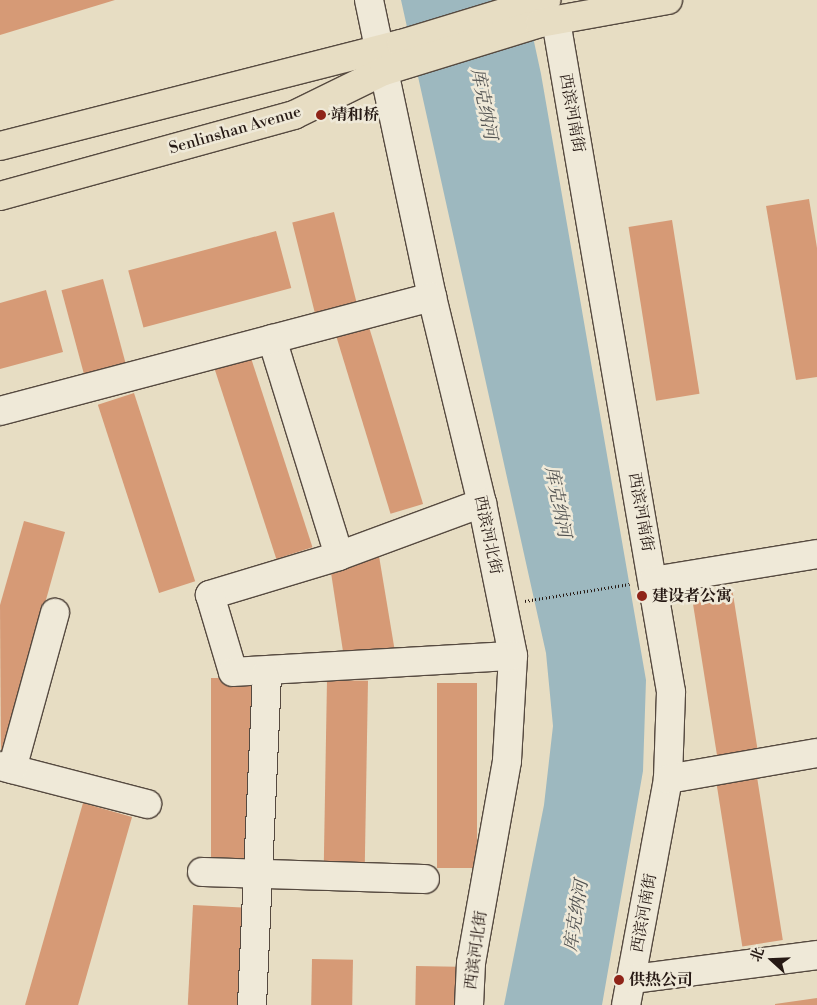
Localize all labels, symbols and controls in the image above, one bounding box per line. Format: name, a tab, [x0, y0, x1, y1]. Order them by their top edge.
water label: 库克纳河	[466, 67, 500, 141]
street label: 西滨河南街	[556, 72, 588, 154]
street label: Senlinshan Avenue	[167, 102, 303, 158]
place label: 靖和桥	[331, 105, 379, 125]
marker: 靖和桥	[315, 109, 327, 121]
water label: 库克纳河	[540, 465, 574, 539]
street label: 西滨河南街	[625, 471, 657, 553]
street label: 西滨河北街	[470, 494, 506, 576]
place label: 建设者公寓	[652, 586, 732, 606]
marker: 建设者公寓	[636, 590, 648, 602]
street label: 西滨河南街	[628, 872, 660, 954]
water label: 库克纳河	[561, 879, 593, 953]
street label: 西滨河北街	[461, 909, 491, 991]
north arrow	[747, 935, 797, 985]
text: 北	[747, 945, 769, 965]
place label: 供热公司	[629, 970, 693, 990]
marker: 供热公司	[613, 974, 625, 986]

